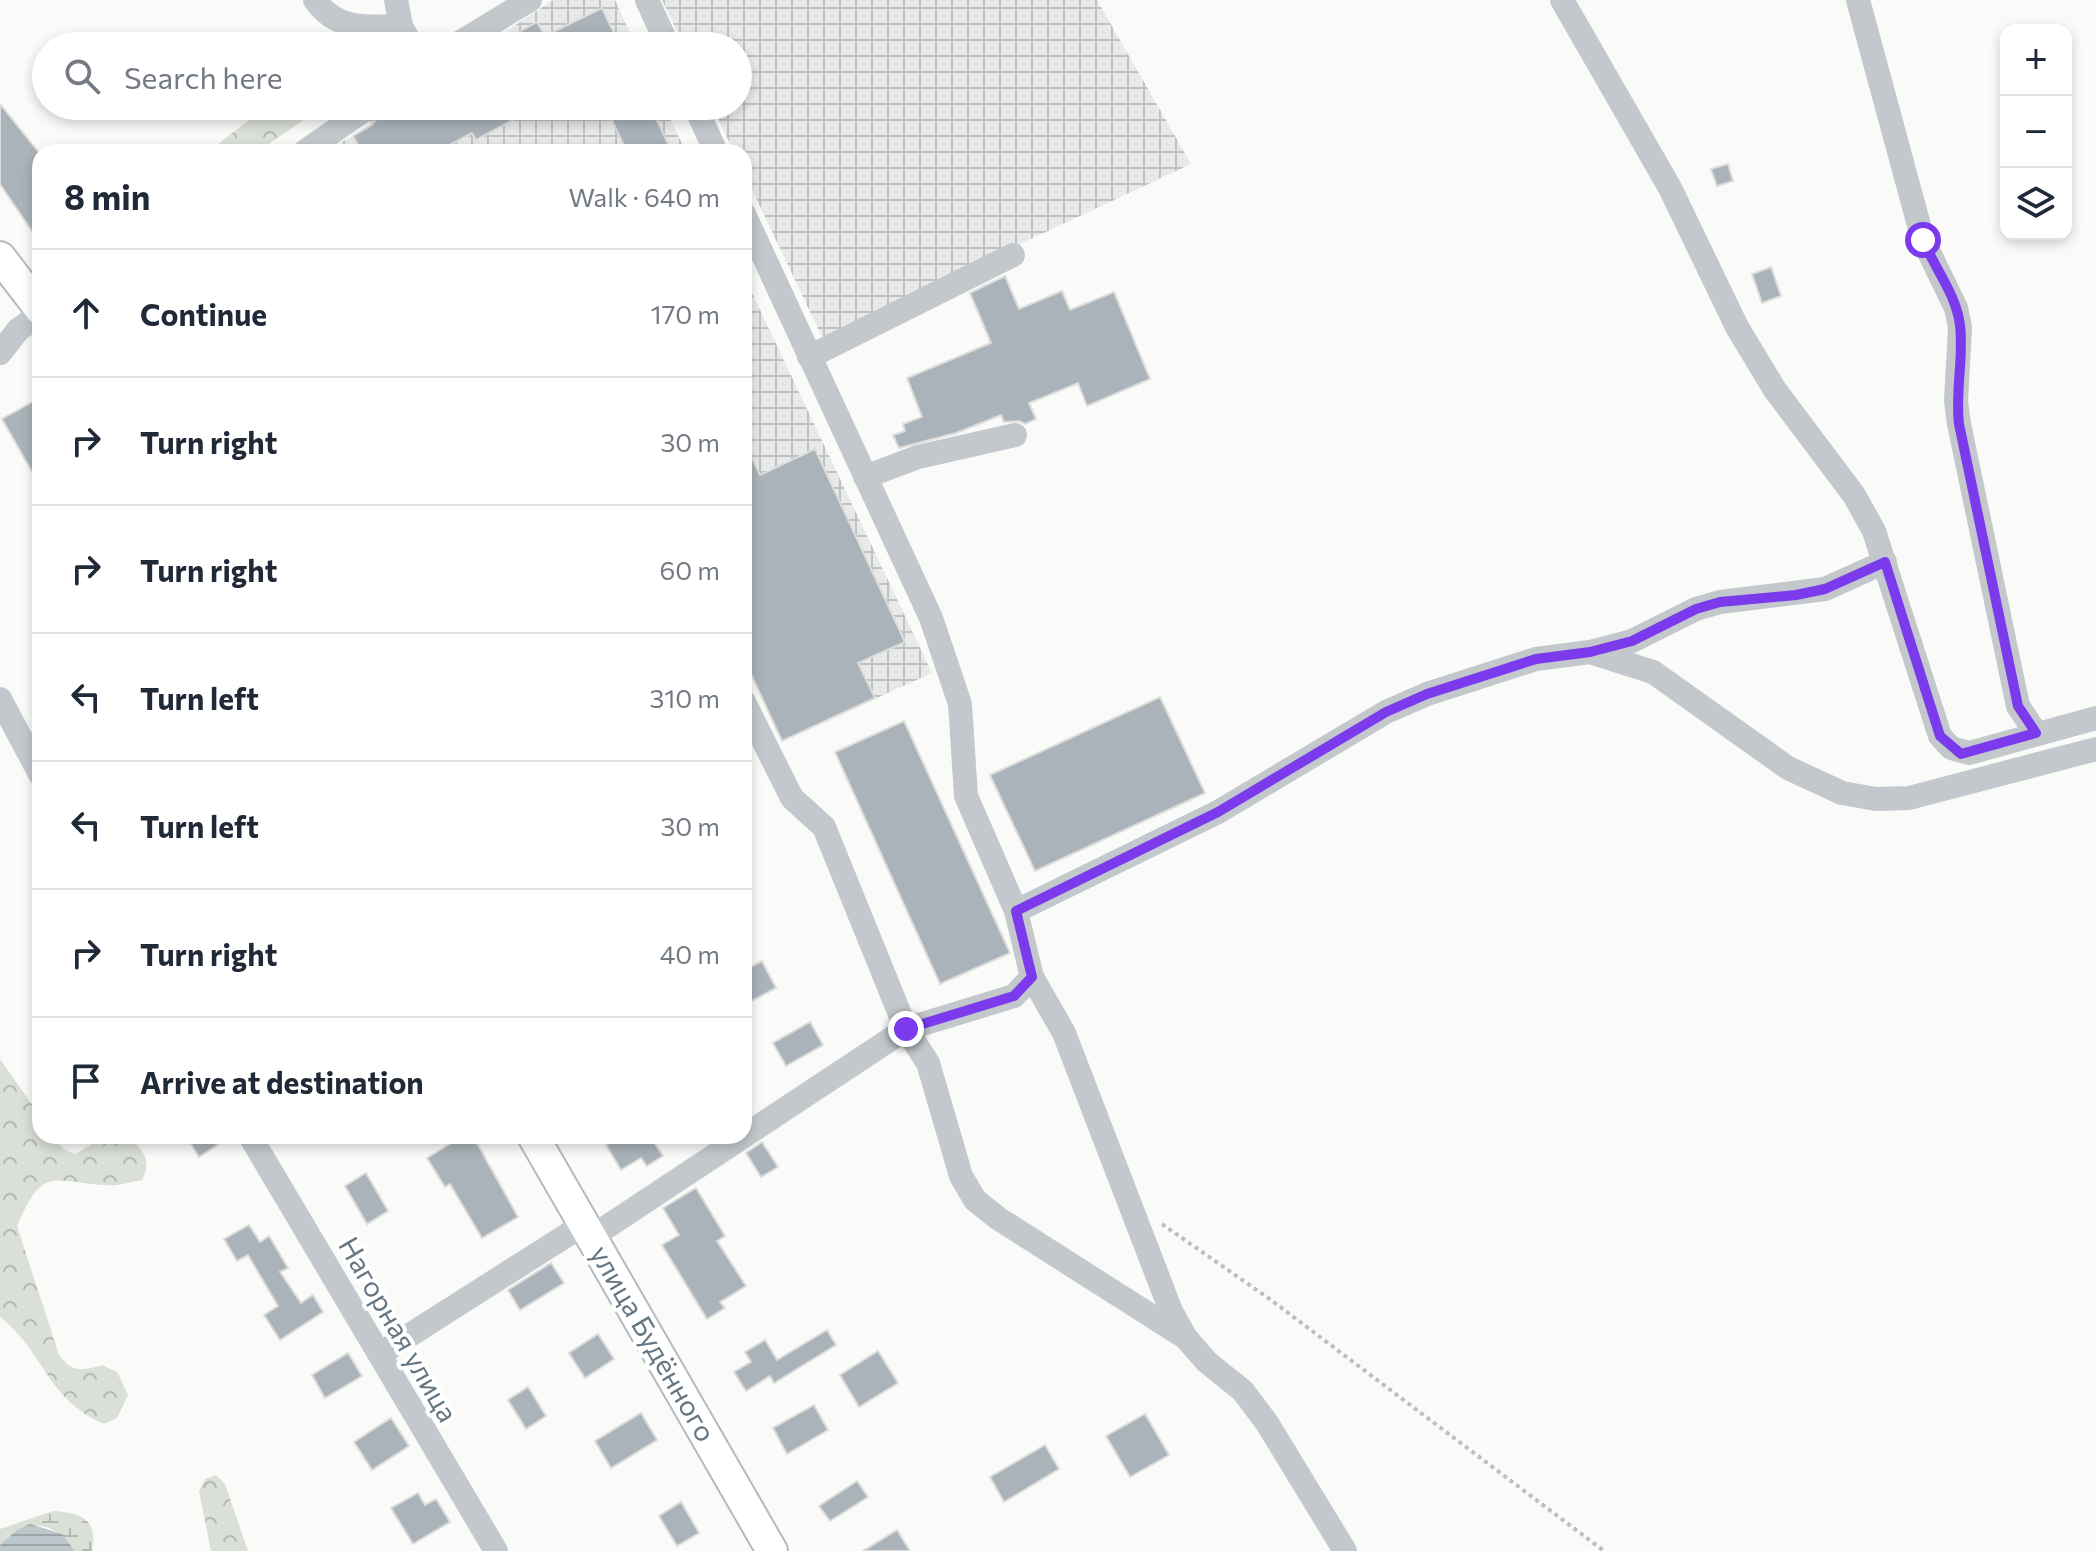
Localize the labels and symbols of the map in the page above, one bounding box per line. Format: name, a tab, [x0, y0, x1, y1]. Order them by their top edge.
route start	[1905, 222, 1941, 258]
route end	[888, 1011, 924, 1047]
street label: Нагорная улица	[332, 1231, 466, 1427]
street label: улица Будённого	[584, 1239, 724, 1447]

